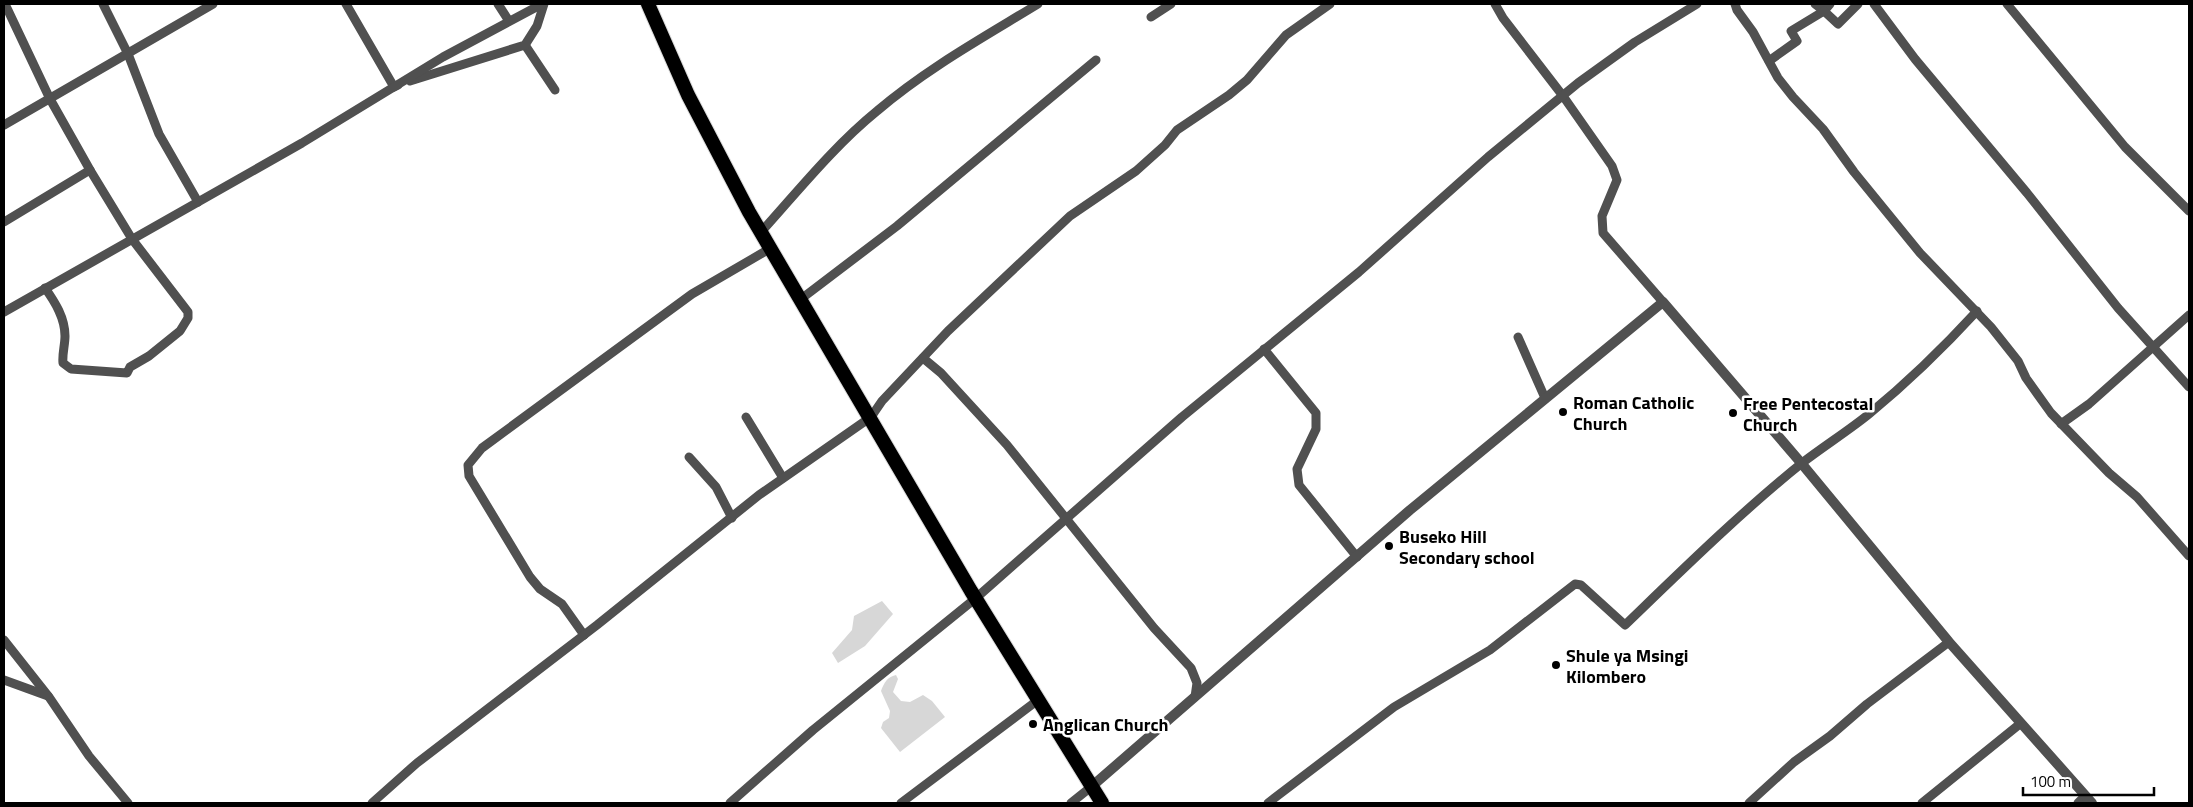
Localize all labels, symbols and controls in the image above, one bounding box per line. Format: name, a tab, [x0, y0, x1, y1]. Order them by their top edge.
place label: Roman Catholic Church	[1573, 389, 1694, 437]
place label: Free Pentecostal Church	[1743, 390, 1873, 438]
marker: Roman Catholic Church	[1557, 406, 1569, 418]
marker: Free Pentecostal Church	[1727, 407, 1739, 419]
place label: Buseko Hill Secondary school	[1399, 523, 1535, 571]
marker: Buseko Hill Secondary school	[1383, 540, 1395, 552]
place label: Shule ya Msingi Kilombero	[1566, 642, 1689, 690]
marker: Shule ya Msingi Kilombero	[1550, 659, 1562, 671]
place label: Anglican Church	[1043, 711, 1168, 738]
marker: Anglican Church	[1027, 718, 1039, 730]
scale bar	[2023, 764, 2154, 796]
text: 100 m	[2030, 770, 2071, 793]

